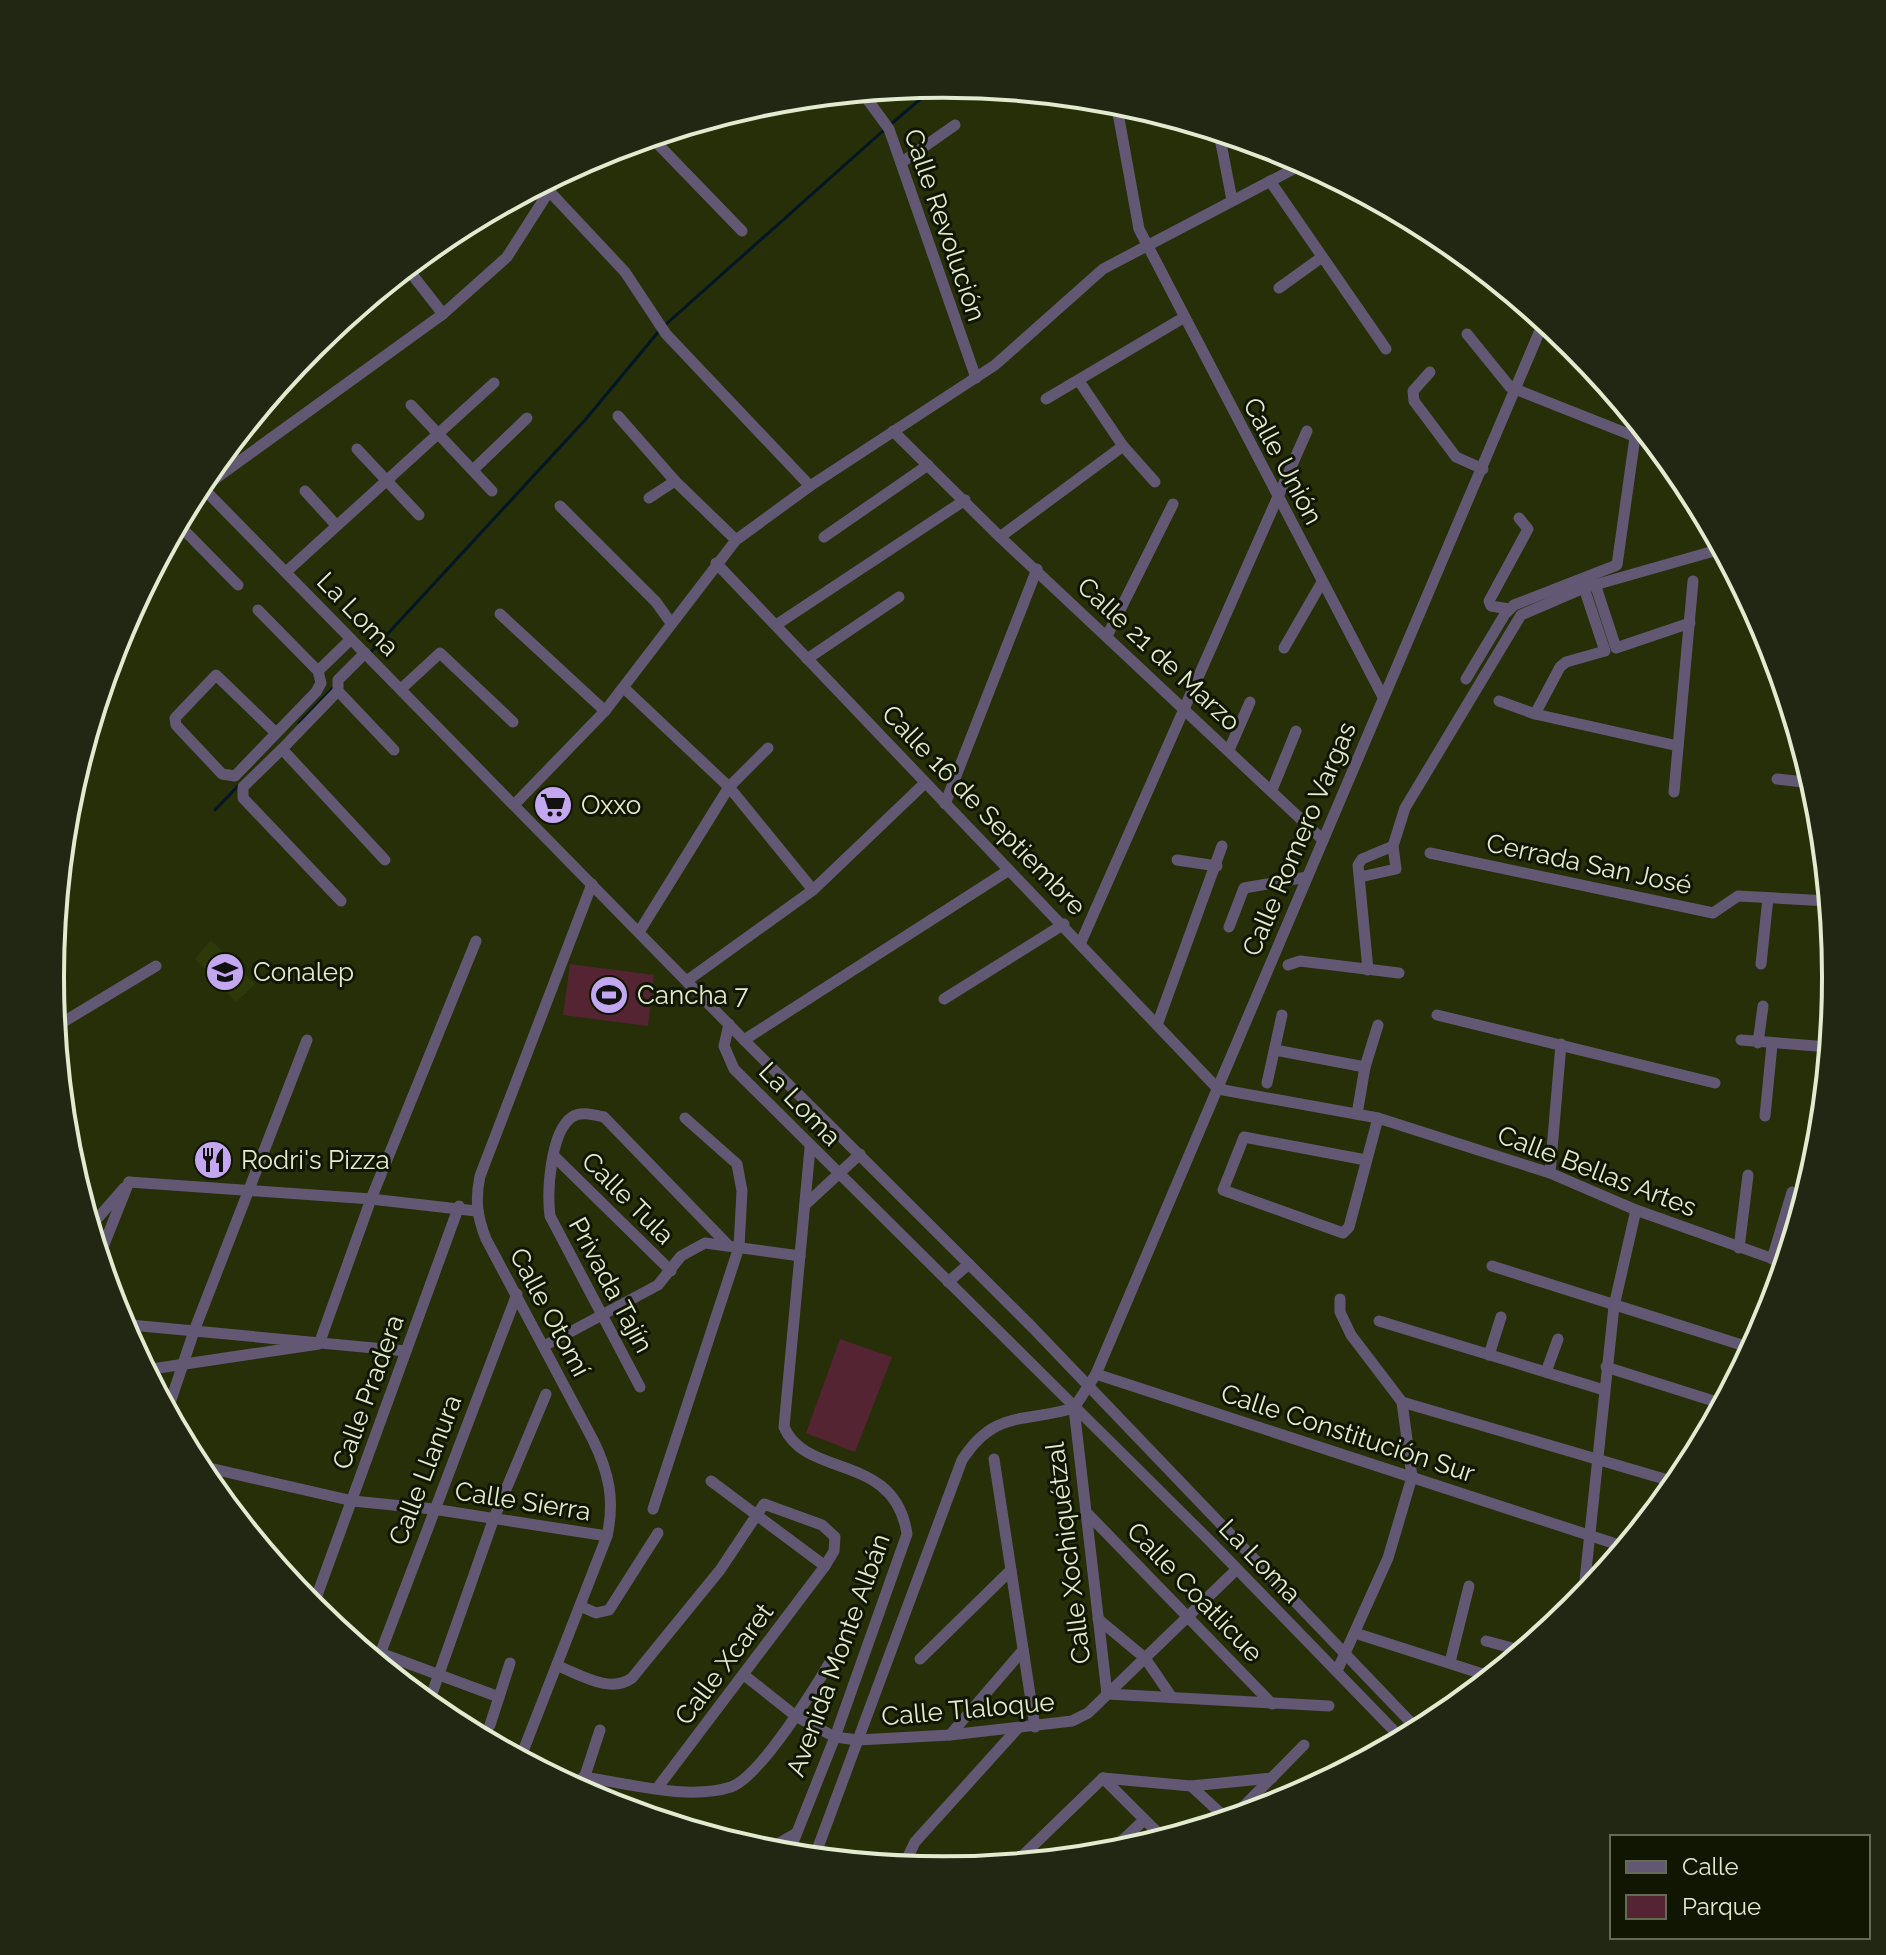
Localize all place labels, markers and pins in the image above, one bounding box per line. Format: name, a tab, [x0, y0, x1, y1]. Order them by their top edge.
supermarket icon: Oxxo	[532, 784, 574, 826]
place label: Oxxo	[581, 790, 641, 820]
school or university icon: Conalep	[204, 951, 246, 993]
place label: Conalep	[253, 957, 354, 987]
sports icon: Cancha 7	[588, 974, 630, 1016]
place label: Cancha 7	[637, 980, 748, 1010]
restaurant icon: Rodri's Pizza	[192, 1139, 234, 1181]
place label: Rodri's Pizza	[241, 1145, 390, 1175]

